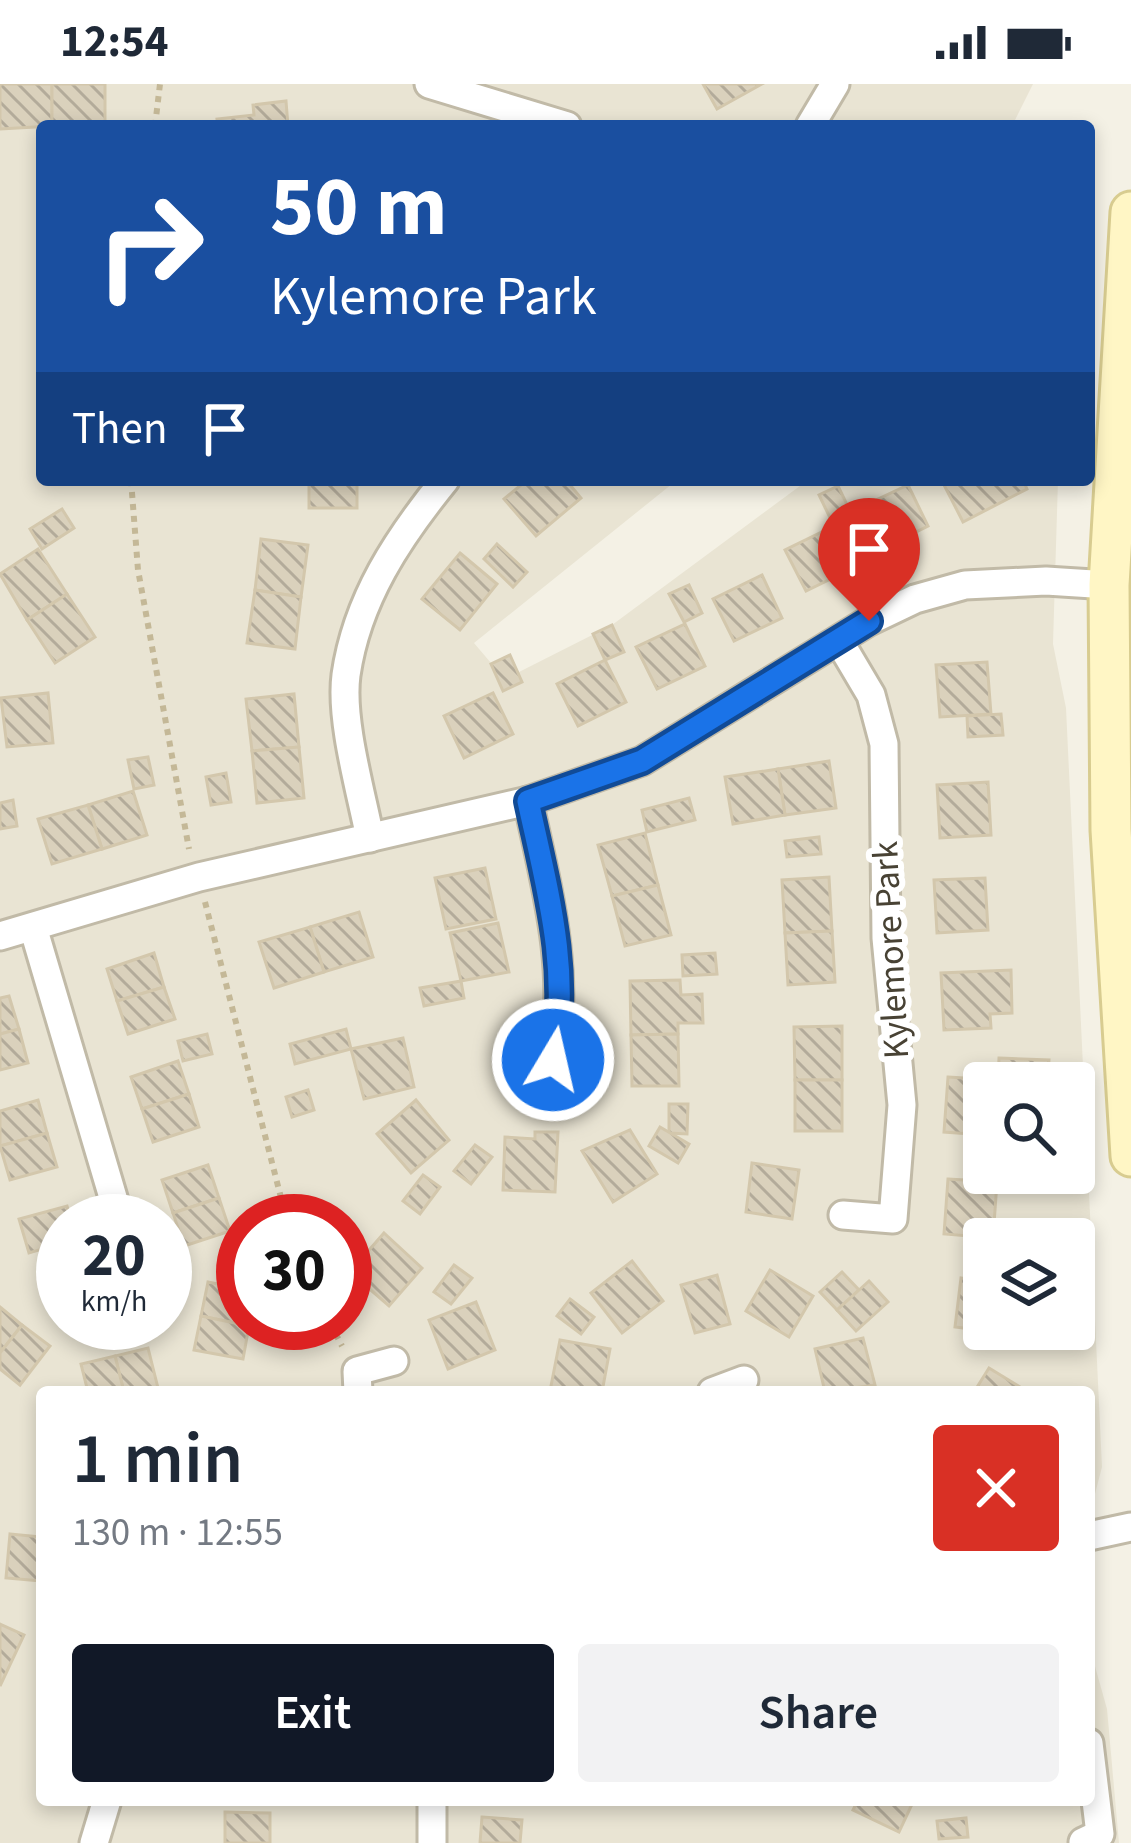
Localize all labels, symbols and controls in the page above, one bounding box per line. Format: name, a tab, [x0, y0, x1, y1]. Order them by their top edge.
text: 12:54	[60, 10, 169, 74]
text: 50 m	[270, 148, 448, 268]
icon: right	[72, 168, 228, 324]
text: Kylemore Park	[270, 259, 597, 336]
icon: arrive	[192, 396, 258, 462]
text: Then	[72, 397, 168, 461]
pin	[818, 498, 920, 621]
icon: arrive	[836, 516, 902, 582]
street label: Kylemore Park	[860, 840, 922, 1060]
position arrow	[490, 997, 616, 1123]
map controls	[963, 1062, 1095, 1350]
button: search	[963, 1062, 1095, 1194]
speed limit sign: 30	[216, 1194, 372, 1350]
text: 20	[82, 1214, 146, 1299]
button: layers	[963, 1218, 1095, 1350]
text: km/h	[81, 1280, 147, 1323]
text: 1 min	[72, 1408, 243, 1511]
button: close	[933, 1425, 1059, 1551]
text: 130 m · 12:55	[72, 1505, 283, 1561]
button: Exit	[72, 1644, 554, 1782]
button: Share	[578, 1644, 1059, 1782]

